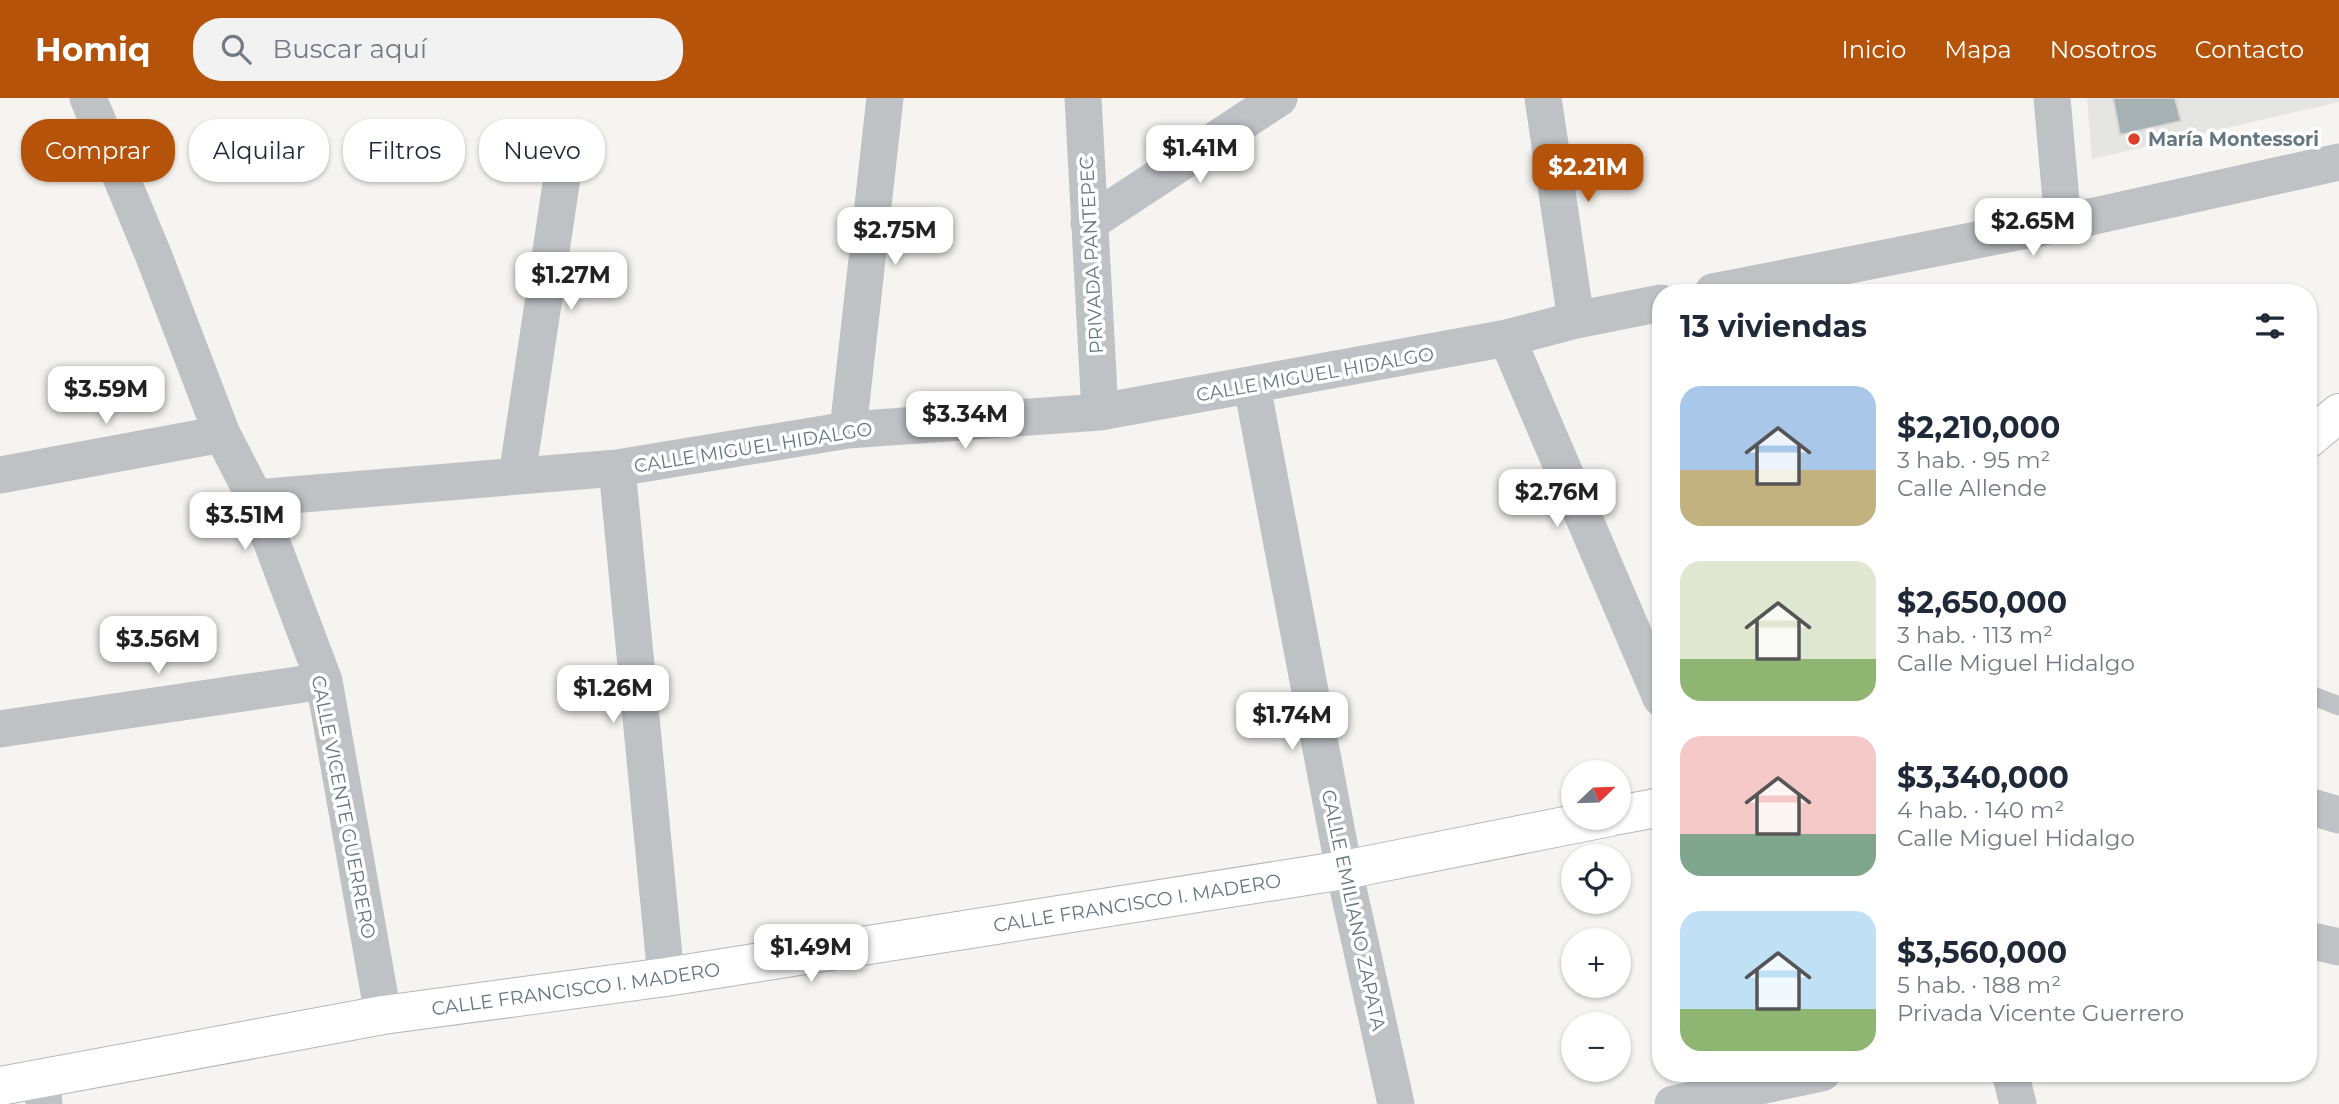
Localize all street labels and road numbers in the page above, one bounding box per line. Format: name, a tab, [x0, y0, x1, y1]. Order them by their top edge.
street label: PRIVADA PANTEPEC	[1075, 155, 1108, 354]
street label: CALLE MIGUEL HIDALGO	[1194, 342, 1436, 407]
street label: CALLE MIGUEL HIDALGO	[632, 417, 874, 478]
street label: CALLE VICENTE GUERRERO	[307, 673, 380, 941]
street label: CALLE EMILIANO ZAPATA	[1317, 787, 1390, 1033]
street label: CALLE FRANCISCO I. MADERO	[992, 869, 1283, 937]
street label: CALLE FRANCISCO I. MADERO	[430, 958, 722, 1020]

